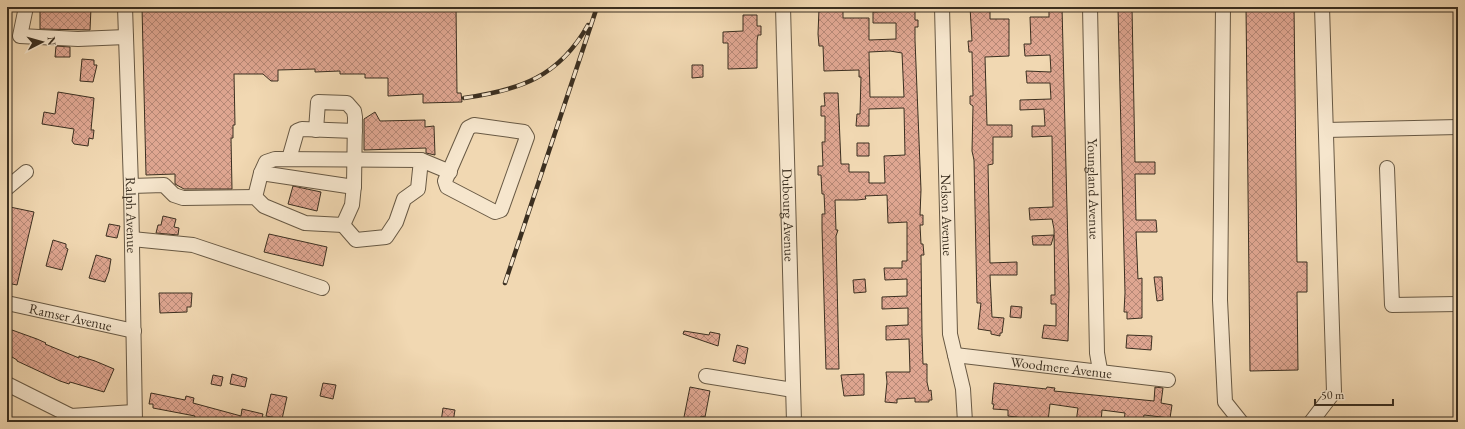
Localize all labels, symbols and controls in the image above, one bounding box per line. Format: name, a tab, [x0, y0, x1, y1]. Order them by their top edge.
north arrow	[22, 22, 62, 62]
text: N	[45, 36, 59, 46]
street label: Youngland Avenue	[1084, 138, 1104, 240]
street label: Dubourg Avenue	[778, 168, 799, 262]
street label: Nelson Avenue	[937, 174, 957, 257]
street label: Ralph Avenue	[122, 176, 141, 254]
street label: Ramser Avenue	[27, 299, 114, 335]
street label: Woodmere Avenue	[1010, 353, 1113, 382]
scale bar	[1315, 381, 1393, 407]
text: 50 m	[1321, 387, 1345, 403]

